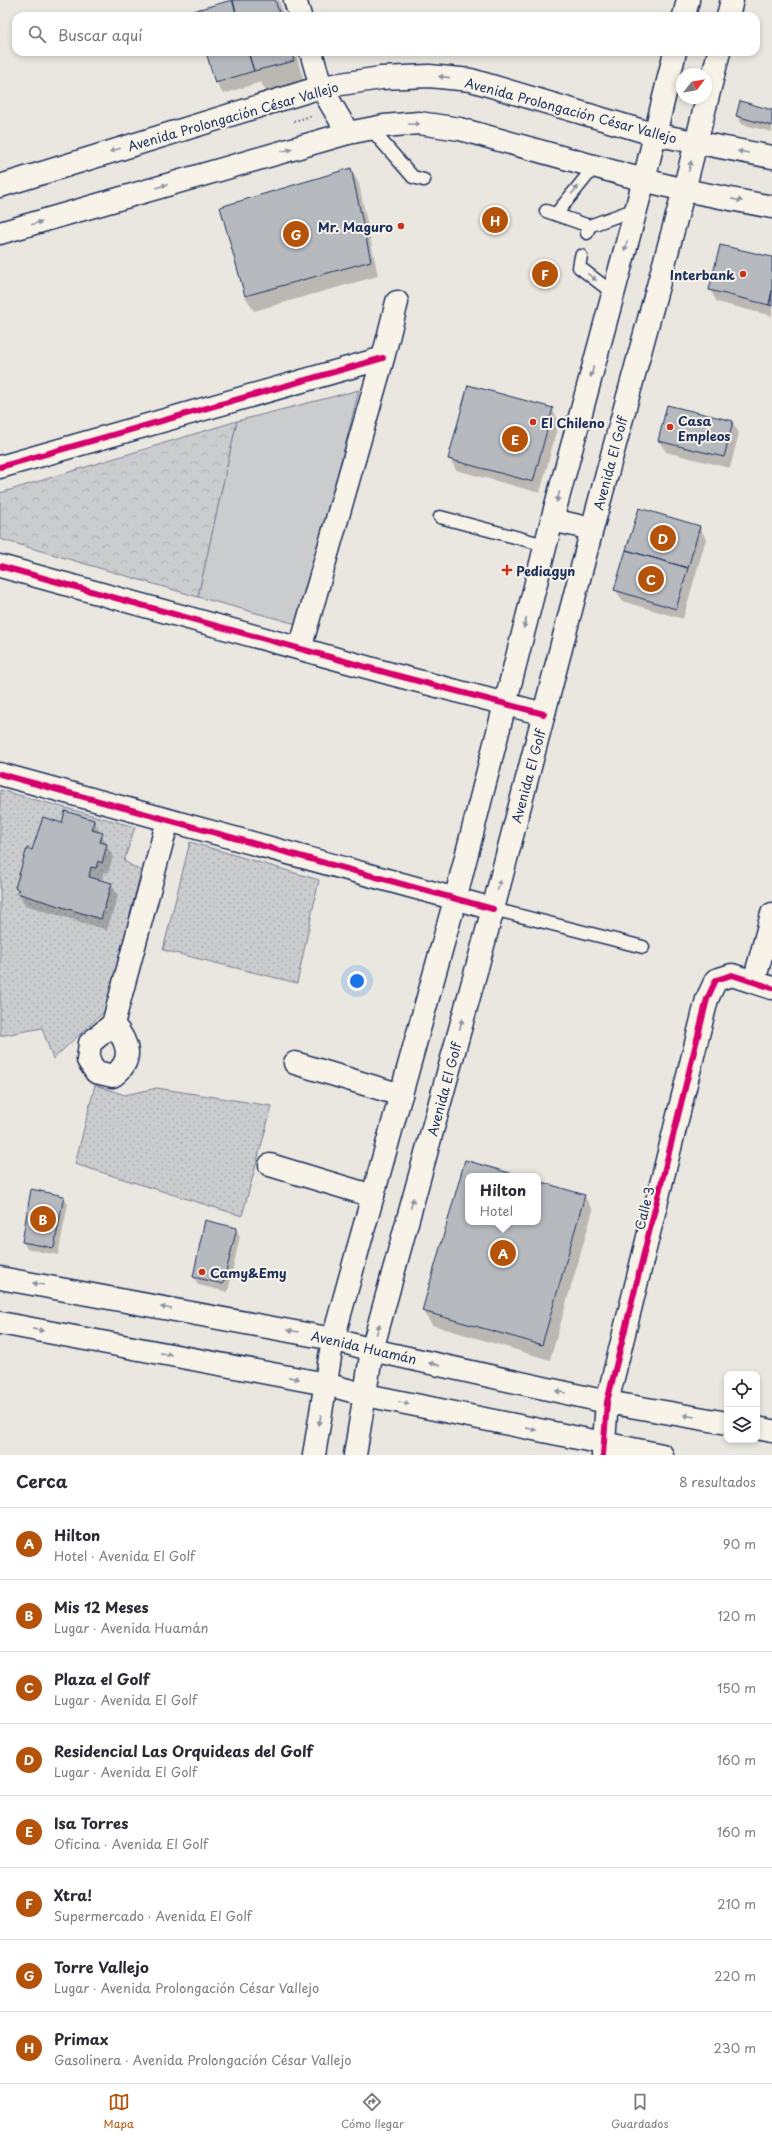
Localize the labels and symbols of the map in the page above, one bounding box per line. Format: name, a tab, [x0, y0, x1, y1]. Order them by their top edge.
north arrow	[676, 68, 712, 104]
street label: Avenida Prolongación César Vallejo	[463, 73, 679, 147]
one-way arrow	[438, 74, 450, 81]
street label: Avenida Prolongación César Vallejo	[125, 77, 341, 155]
one-way arrow	[408, 121, 421, 127]
one-way arrow	[108, 147, 120, 153]
one-way arrow	[281, 147, 293, 153]
one-way arrow	[737, 149, 749, 155]
one-way arrow	[687, 160, 693, 173]
one-way arrow	[157, 183, 169, 189]
one-way arrow	[571, 184, 580, 195]
one-way arrow	[731, 197, 743, 203]
pin: H	[482, 205, 508, 235]
place label: Mr. Maguro	[318, 217, 393, 236]
pin: G	[283, 219, 309, 249]
one-way arrow	[32, 220, 44, 226]
marker: Mr. Maguro	[396, 221, 406, 231]
one-way arrow	[622, 240, 628, 253]
pin: F	[532, 259, 558, 289]
place label: Interbank	[670, 265, 735, 284]
marker: Interbank	[738, 269, 748, 279]
one-way arrow	[586, 272, 597, 281]
one-way arrow	[589, 366, 595, 378]
place label: Casa Empleos	[678, 411, 731, 445]
place label: El Chileno	[541, 413, 605, 432]
street label: Avenida El Golf	[588, 413, 632, 512]
marker: El Chileno	[528, 417, 538, 427]
marker: Casa Empleos	[665, 422, 675, 432]
pin: E	[502, 424, 528, 454]
one-way arrow	[555, 492, 561, 504]
pin: D	[650, 523, 676, 553]
place label: Pediagyn	[516, 561, 575, 580]
marker: Pediagyn	[501, 564, 513, 576]
pin: C	[638, 564, 664, 594]
one-way arrow	[522, 617, 528, 629]
street label: Avenida El Golf	[506, 726, 550, 825]
one-way arrow	[496, 879, 502, 891]
your location	[347, 971, 367, 991]
one-way arrow	[459, 1018, 465, 1030]
street label: Avenida El Golf	[422, 1039, 466, 1138]
street label: Calle 3	[629, 1184, 659, 1232]
one-way arrow	[409, 1197, 415, 1209]
pin: B	[30, 1204, 56, 1234]
pin: A	[490, 1238, 516, 1268]
place label: Camy&Emy	[210, 1263, 287, 1282]
marker: Camy&Emy	[197, 1267, 207, 1277]
one-way arrow	[32, 1281, 44, 1287]
one-way arrow	[160, 1305, 172, 1311]
one-way arrow	[375, 1323, 381, 1335]
street label: Avenida Huamán	[309, 1326, 419, 1368]
one-way arrow	[32, 1328, 44, 1334]
one-way arrow	[287, 1328, 300, 1334]
one-way arrow	[160, 1352, 172, 1358]
one-way arrow	[428, 1360, 440, 1366]
one-way arrow	[288, 1376, 300, 1382]
one-way arrow	[555, 1389, 567, 1395]
one-way arrow	[398, 1400, 410, 1406]
one-way arrow	[317, 1413, 323, 1426]
one-way arrow	[682, 1413, 695, 1419]
one-way arrow	[525, 1427, 537, 1433]

